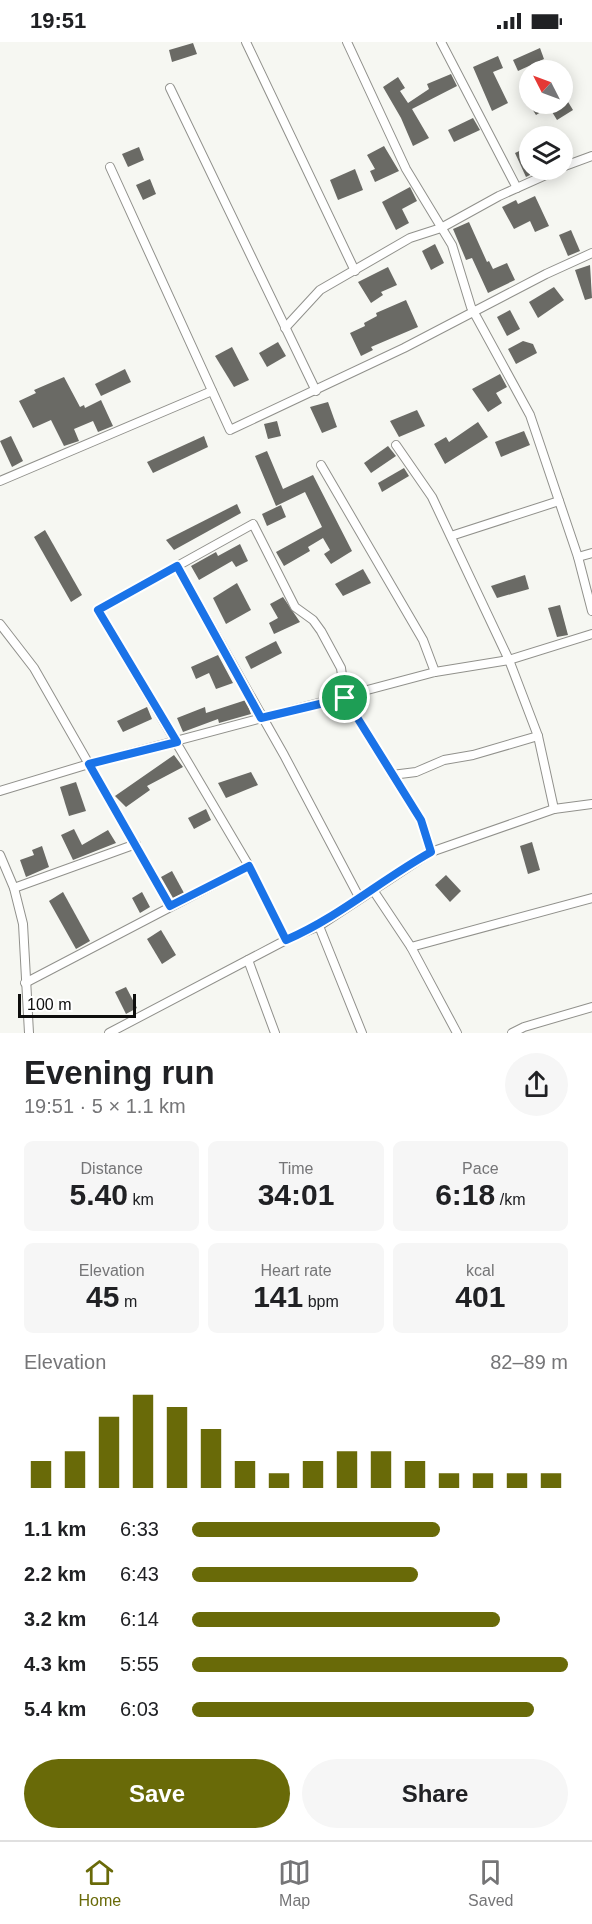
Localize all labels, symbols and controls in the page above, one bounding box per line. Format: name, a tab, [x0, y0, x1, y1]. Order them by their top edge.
text: 19:51	[30, 8, 86, 33]
north arrow	[519, 60, 573, 114]
map controls	[519, 60, 573, 180]
button: layers	[519, 126, 573, 180]
pin	[319, 672, 370, 723]
icon: arrive	[328, 681, 361, 714]
scale bar	[18, 991, 136, 1019]
text: 100 m	[27, 996, 71, 1013]
button: share	[505, 1053, 568, 1116]
text: Evening run	[24, 1054, 215, 1091]
text: 19:51 · 5 × 1.1 km	[24, 1095, 186, 1117]
text: Distance	[81, 1160, 143, 1177]
text: Time	[279, 1160, 313, 1177]
text: Pace	[462, 1160, 499, 1177]
text: 5.40	[70, 1178, 128, 1211]
text: 34:01	[258, 1178, 334, 1211]
text: 6:18	[435, 1178, 495, 1211]
text: km	[128, 1191, 154, 1208]
text: /km	[495, 1191, 525, 1208]
text: Elevation	[79, 1262, 145, 1279]
text: Heart rate	[260, 1262, 332, 1279]
text: kcal	[466, 1262, 495, 1279]
text: 45	[86, 1280, 119, 1313]
text: 141	[253, 1280, 303, 1313]
text: 401	[455, 1280, 505, 1313]
text: m	[119, 1293, 137, 1310]
text: bpm	[303, 1293, 339, 1310]
text: Elevation	[24, 1351, 106, 1373]
text: 82–89 m	[490, 1351, 568, 1373]
text: 1.1 km	[24, 1518, 86, 1540]
text: 6:33	[120, 1518, 159, 1540]
text: 2.2 km	[24, 1563, 86, 1585]
text: 6:43	[120, 1563, 159, 1585]
text: 3.2 km	[24, 1608, 86, 1630]
text: 6:14	[120, 1608, 159, 1630]
text: 4.3 km	[24, 1653, 86, 1675]
text: 5:55	[120, 1653, 159, 1675]
text: 5.4 km	[24, 1698, 86, 1720]
text: 6:03	[120, 1698, 159, 1720]
button: Save	[24, 1759, 290, 1828]
button: Share	[302, 1759, 568, 1828]
tab: Home	[78, 1856, 121, 1910]
tab: Map	[278, 1856, 311, 1910]
tab: Saved	[468, 1856, 513, 1910]

